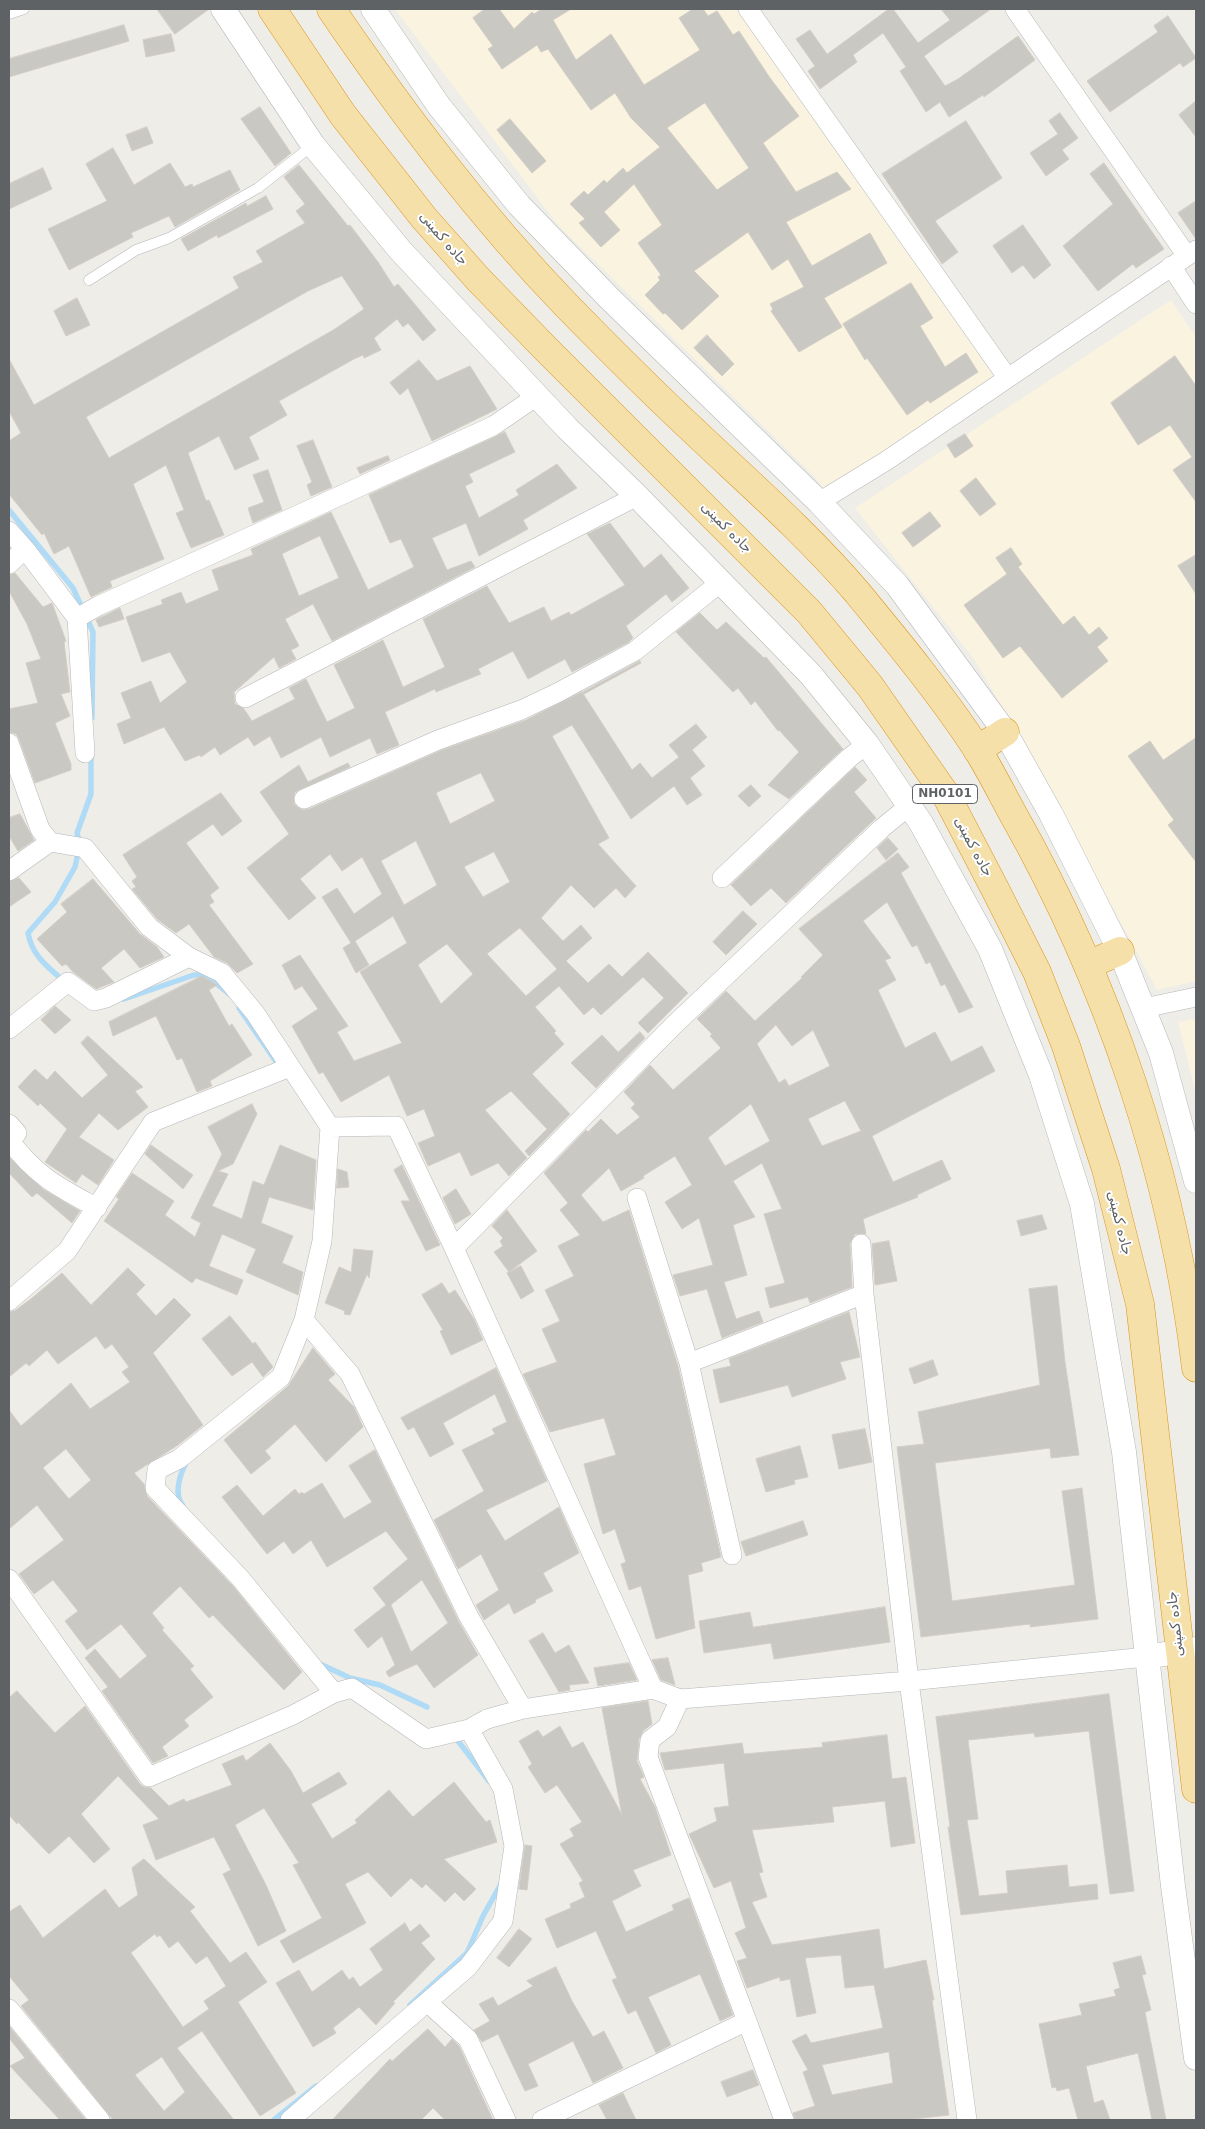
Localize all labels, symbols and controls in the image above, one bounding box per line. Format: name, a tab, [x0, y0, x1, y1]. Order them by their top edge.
street label: جاده کمپنی	[415, 209, 471, 269]
street label: جاده کمپنی	[697, 499, 755, 557]
road number: NH0101	[912, 784, 978, 804]
street label: جاده کمپنی	[950, 814, 996, 880]
street label: جاده کمپنی	[1103, 1189, 1135, 1257]
street label: جاده کمپنی	[1164, 1590, 1188, 1658]

